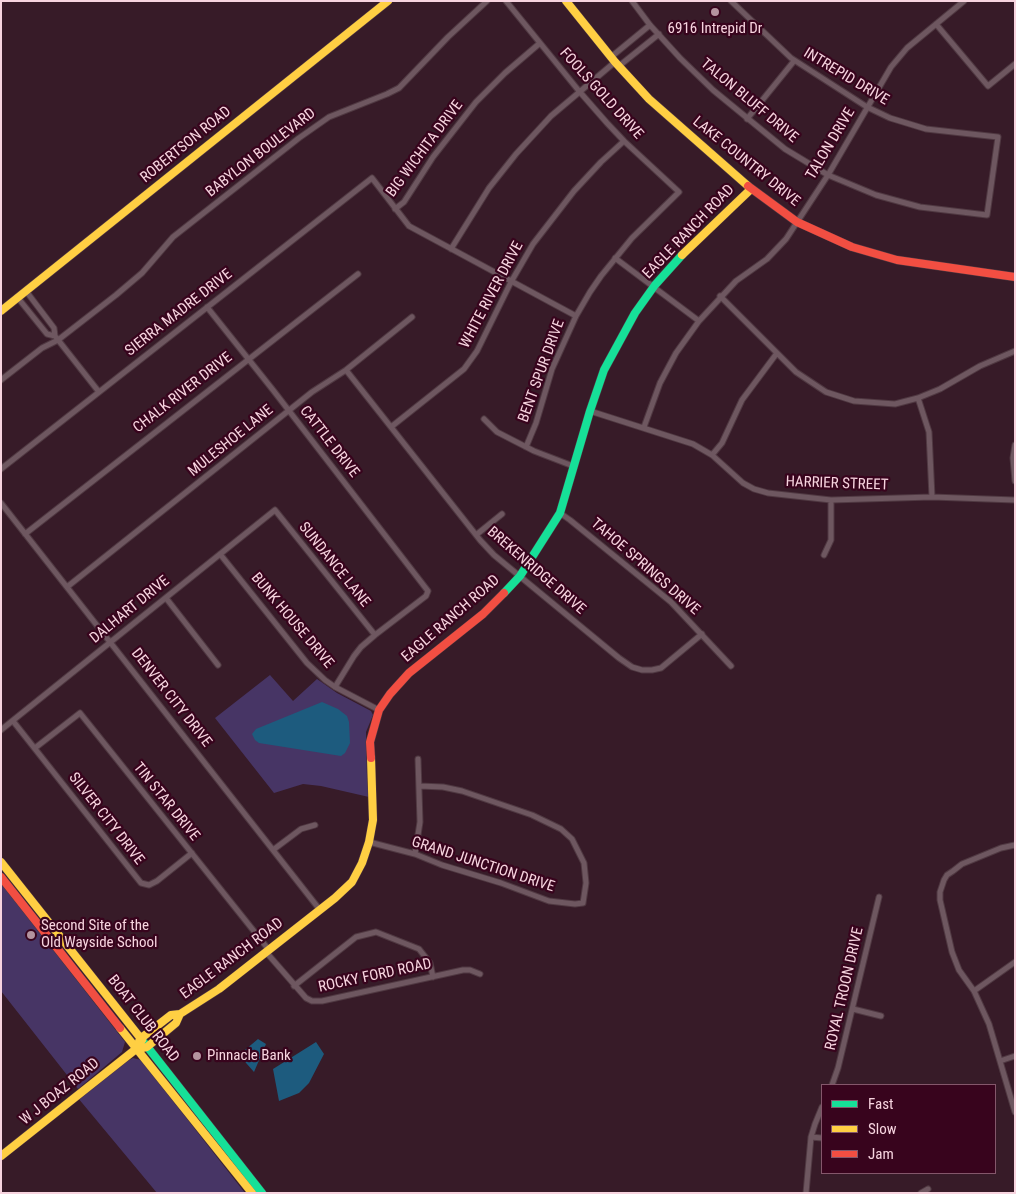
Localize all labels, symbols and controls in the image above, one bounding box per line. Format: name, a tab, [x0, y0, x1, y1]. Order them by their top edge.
marker: 6916 Intrepid Dr	[709, 6, 721, 18]
place label: 6916 Intrepid Dr	[668, 20, 762, 38]
street label: INTREPID DRIVE	[800, 44, 892, 110]
street label: FOOLS GOLD DRIVE	[555, 45, 647, 143]
street label: TALON BLUFF DRIVE	[697, 55, 801, 147]
street label: BIG WICHITA DRIVE	[383, 97, 467, 201]
street label: ROBERTSON ROAD	[137, 103, 235, 187]
street label: BABYLON BOULEVARD	[203, 105, 319, 201]
street label: TALON DRIVE	[803, 105, 859, 183]
street label: LAKE COUNTRY DRIVE	[689, 113, 803, 211]
street label: EAGLE RANCH ROAD	[639, 181, 739, 283]
street label: WHITE RIVER DRIVE	[456, 239, 528, 351]
street label: SIERRA MADRE DRIVE	[122, 266, 236, 360]
street label: BENT SPUR DRIVE	[515, 317, 569, 425]
street label: CHALK RIVER DRIVE	[130, 349, 236, 437]
street label: MULESHOE LANE	[185, 401, 277, 481]
street label: CATTLE DRIVE	[295, 403, 363, 481]
street label: HARRIER STREET	[785, 473, 889, 495]
street label: TAHOE SPRINGS DRIVE	[587, 515, 703, 619]
street label: SUNDANCE LANE	[294, 519, 374, 611]
street label: BREKENRIDGE DRIVE	[483, 523, 589, 619]
street label: BUNK HOUSE DRIVE	[247, 570, 337, 672]
street label: EAGLE RANCH ROAD	[398, 571, 504, 667]
street label: DALHART DRIVE	[87, 572, 173, 648]
street label: DENVER CITY DRIVE	[127, 645, 215, 751]
street label: TIN STAR DRIVE	[129, 759, 203, 845]
street label: SILVER CITY DRIVE	[64, 769, 148, 869]
street label: GRAND JUNCTION DRIVE	[409, 833, 557, 897]
street label: EAGLE RANCH ROAD	[177, 914, 287, 1004]
place label: Second Site of the Old Wayside School	[41, 917, 157, 952]
street label: ROYAL TROON DRIVE	[822, 926, 868, 1052]
marker: Second Site of the Old Wayside School	[25, 929, 37, 941]
street label: ROCKY FORD ROAD	[317, 955, 433, 997]
street label: BOAT CLUB ROAD	[103, 972, 183, 1066]
place label: Pinnacle Bank	[207, 1047, 291, 1065]
marker: Pinnacle Bank	[191, 1050, 203, 1062]
street label: W J BOAZ ROAD	[17, 1055, 103, 1129]
legend	[821, 1084, 996, 1174]
text: Fast	[868, 1095, 893, 1113]
text: Slow	[868, 1120, 897, 1138]
text: Jam	[868, 1145, 894, 1163]

